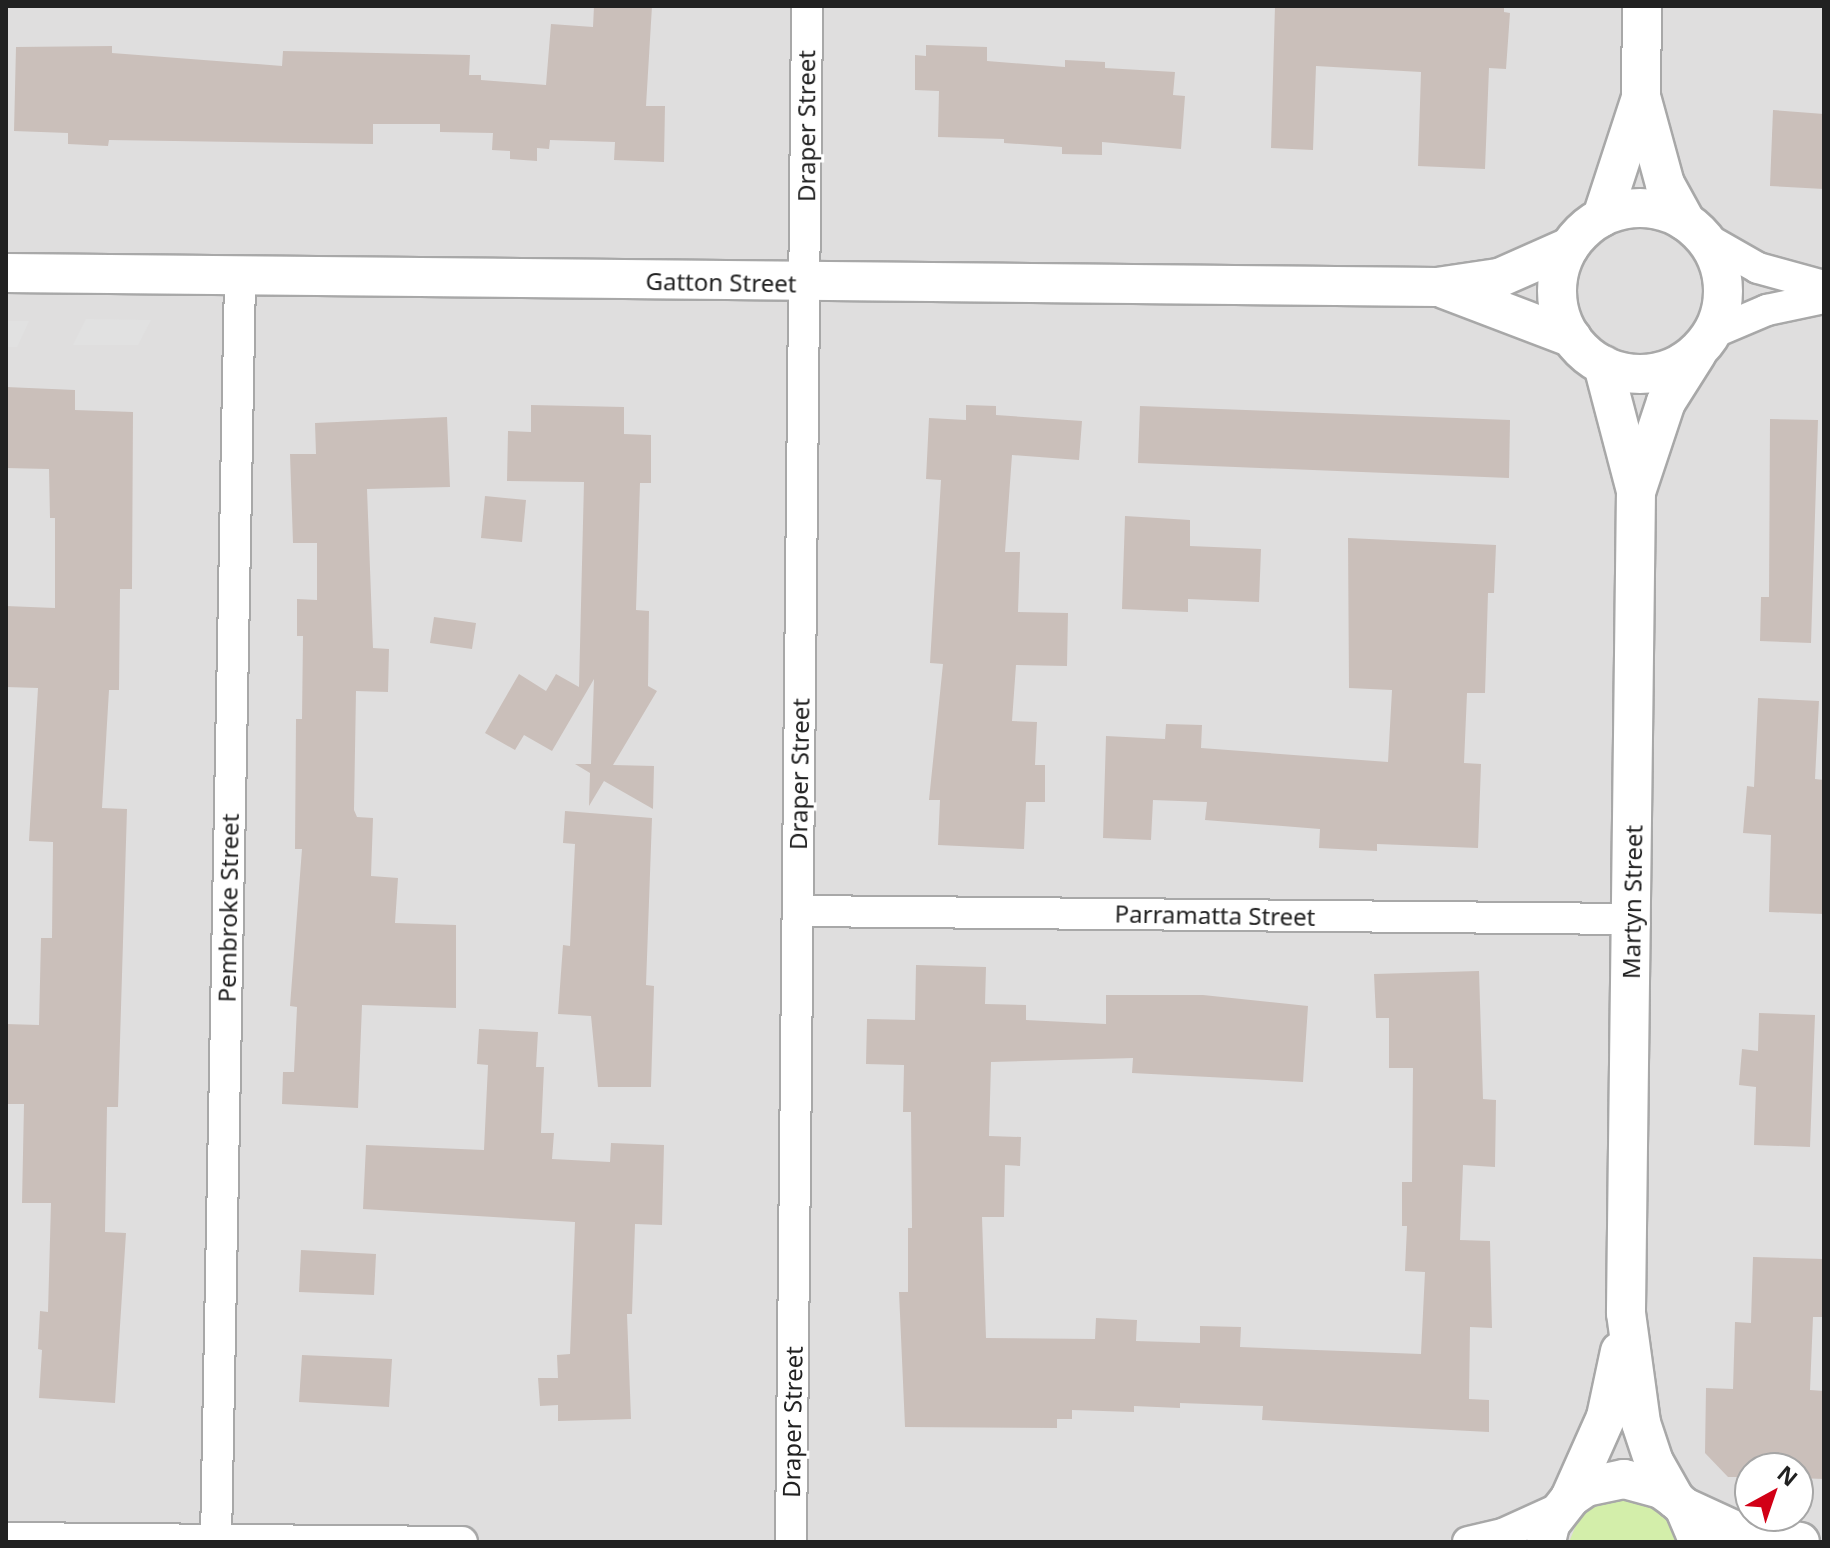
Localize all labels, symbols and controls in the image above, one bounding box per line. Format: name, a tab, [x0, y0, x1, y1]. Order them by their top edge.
street label: Draper Street	[792, 50, 820, 202]
street label: Gatton Street	[645, 266, 797, 298]
street label: Draper Street	[783, 698, 815, 850]
street label: Pembroke Street	[212, 813, 244, 1003]
street label: Martyn Street	[1616, 825, 1648, 979]
street label: Parramatta Street	[1114, 899, 1316, 931]
street label: Draper Street	[776, 1346, 808, 1498]
north arrow	[1734, 1452, 1814, 1532]
text: N	[1772, 1458, 1805, 1492]

